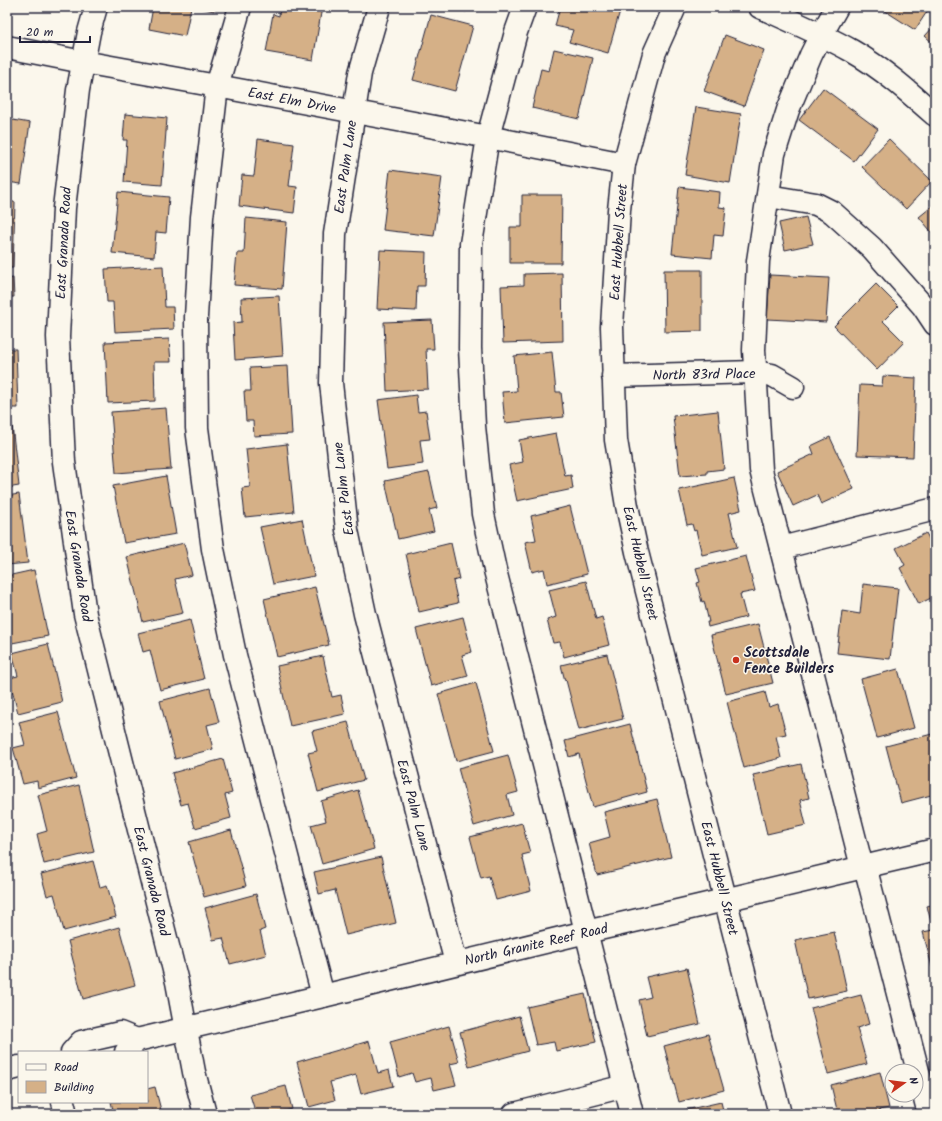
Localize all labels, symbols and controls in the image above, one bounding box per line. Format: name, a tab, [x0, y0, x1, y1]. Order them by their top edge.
scale bar	[20, 18, 90, 44]
text: 20 m	[26, 23, 54, 42]
street label: East Elm Drive	[246, 82, 338, 120]
street label: East Palm Lane	[329, 118, 364, 215]
street label: East Hubbell Street	[604, 182, 634, 301]
street label: East Granada Road	[50, 185, 78, 300]
street label: North 83rd Place	[652, 363, 756, 387]
street label: East Palm Lane	[327, 440, 361, 537]
street label: East Hubbell Street	[616, 504, 664, 623]
street label: East Granada Road	[58, 509, 98, 625]
place label: Scottsdale Fence Builders	[744, 642, 835, 680]
marker: Scottsdale Fence Builders	[731, 655, 741, 665]
street label: East Palm Lane	[390, 757, 436, 854]
street label: East Hubbell Street	[694, 819, 744, 938]
street label: East Granada Road	[127, 824, 176, 940]
street label: North Granite Reef Road	[462, 918, 611, 972]
legend	[18, 1051, 148, 1103]
text: Road	[54, 1058, 79, 1077]
north arrow	[884, 1063, 924, 1103]
text: N	[903, 1075, 922, 1086]
text: Building	[54, 1078, 94, 1097]

